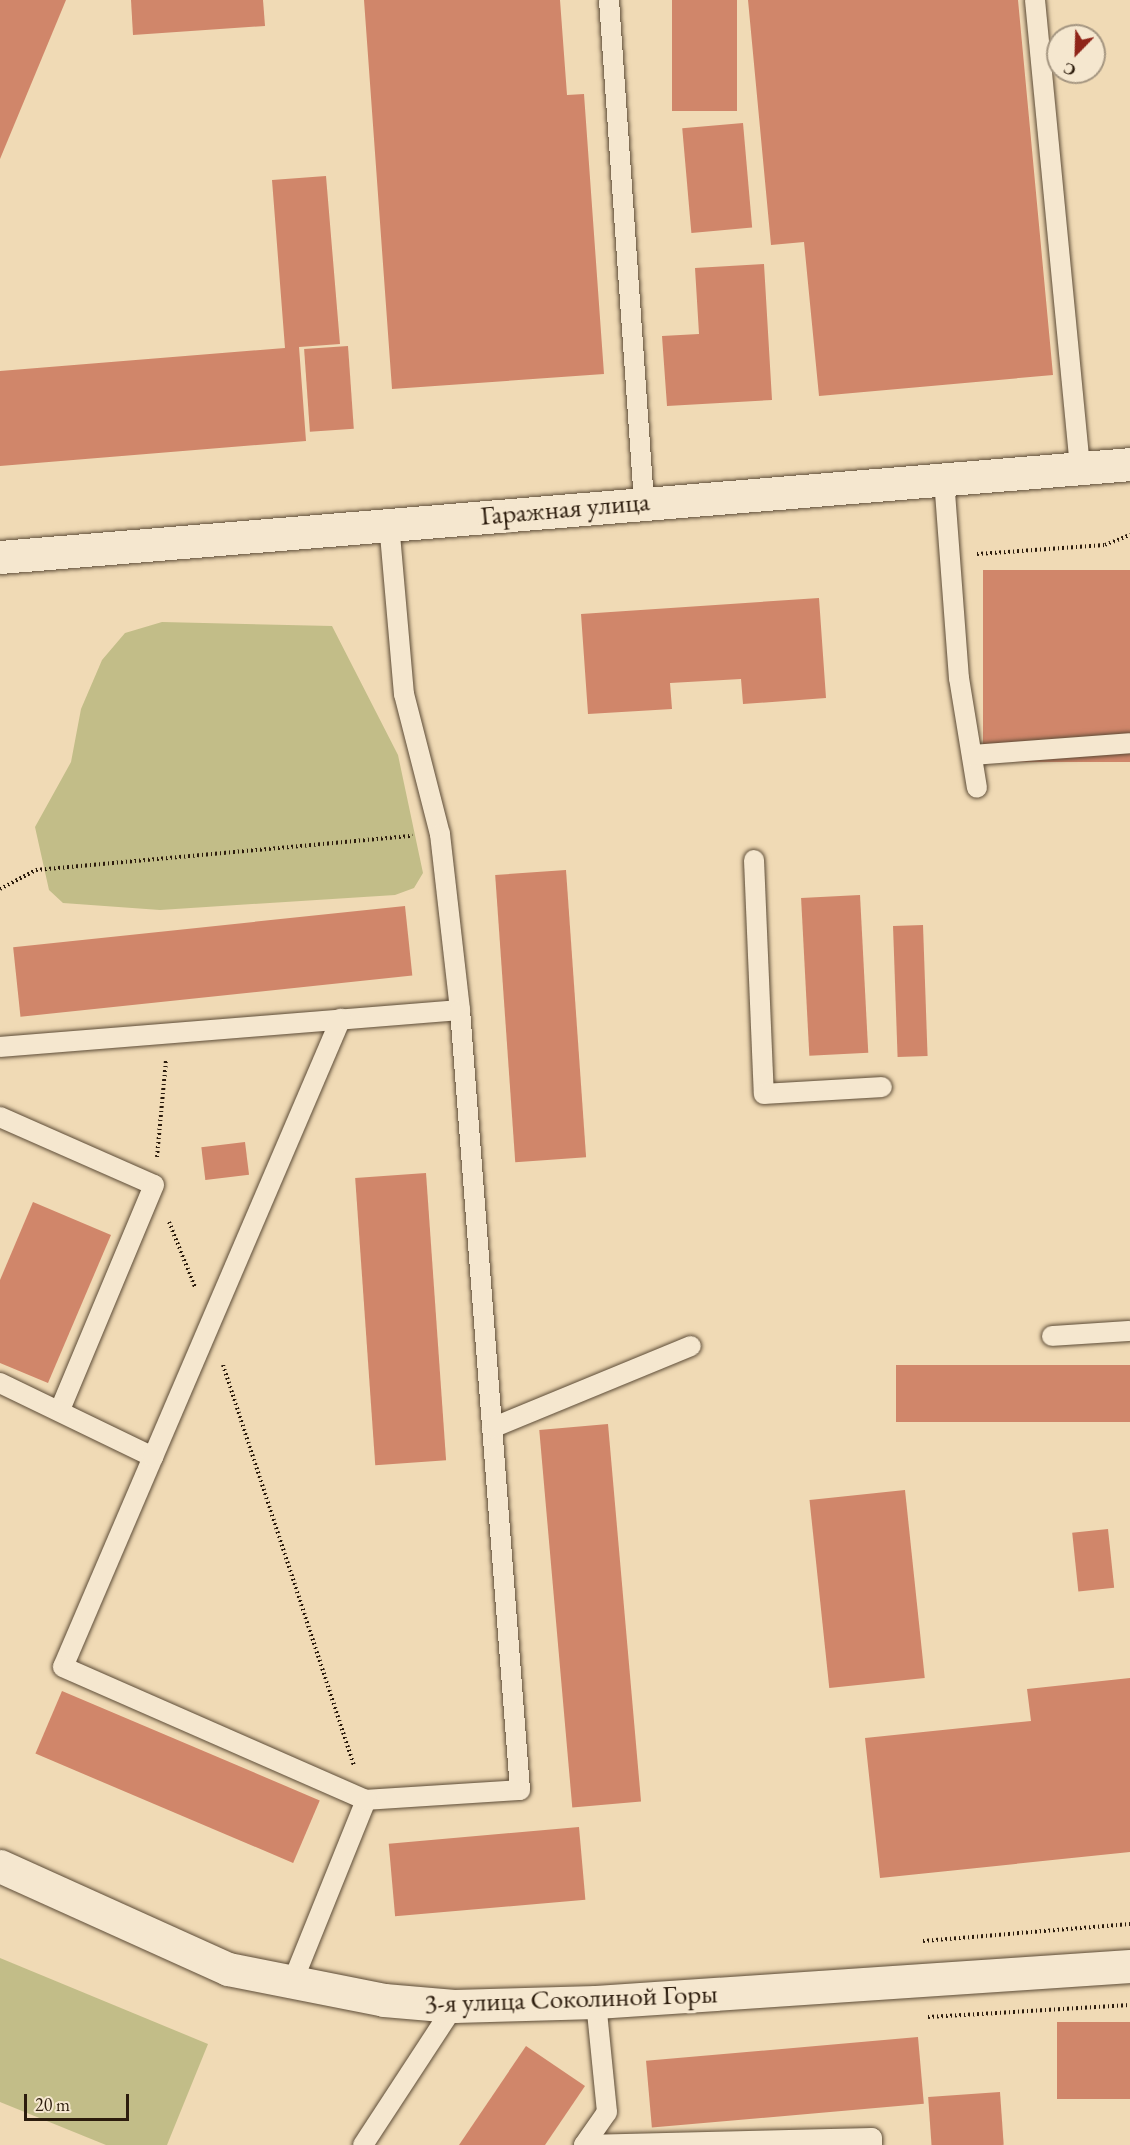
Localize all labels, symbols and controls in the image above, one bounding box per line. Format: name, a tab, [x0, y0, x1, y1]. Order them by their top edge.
north arrow	[1046, 24, 1106, 84]
text: С	[1060, 57, 1079, 81]
street label: Гаражная улица	[479, 484, 651, 532]
street label: 3-я улица Соколиной Горы	[424, 1977, 718, 2019]
scale bar	[27, 2082, 132, 2120]
text: 20 m	[35, 2093, 70, 2116]

